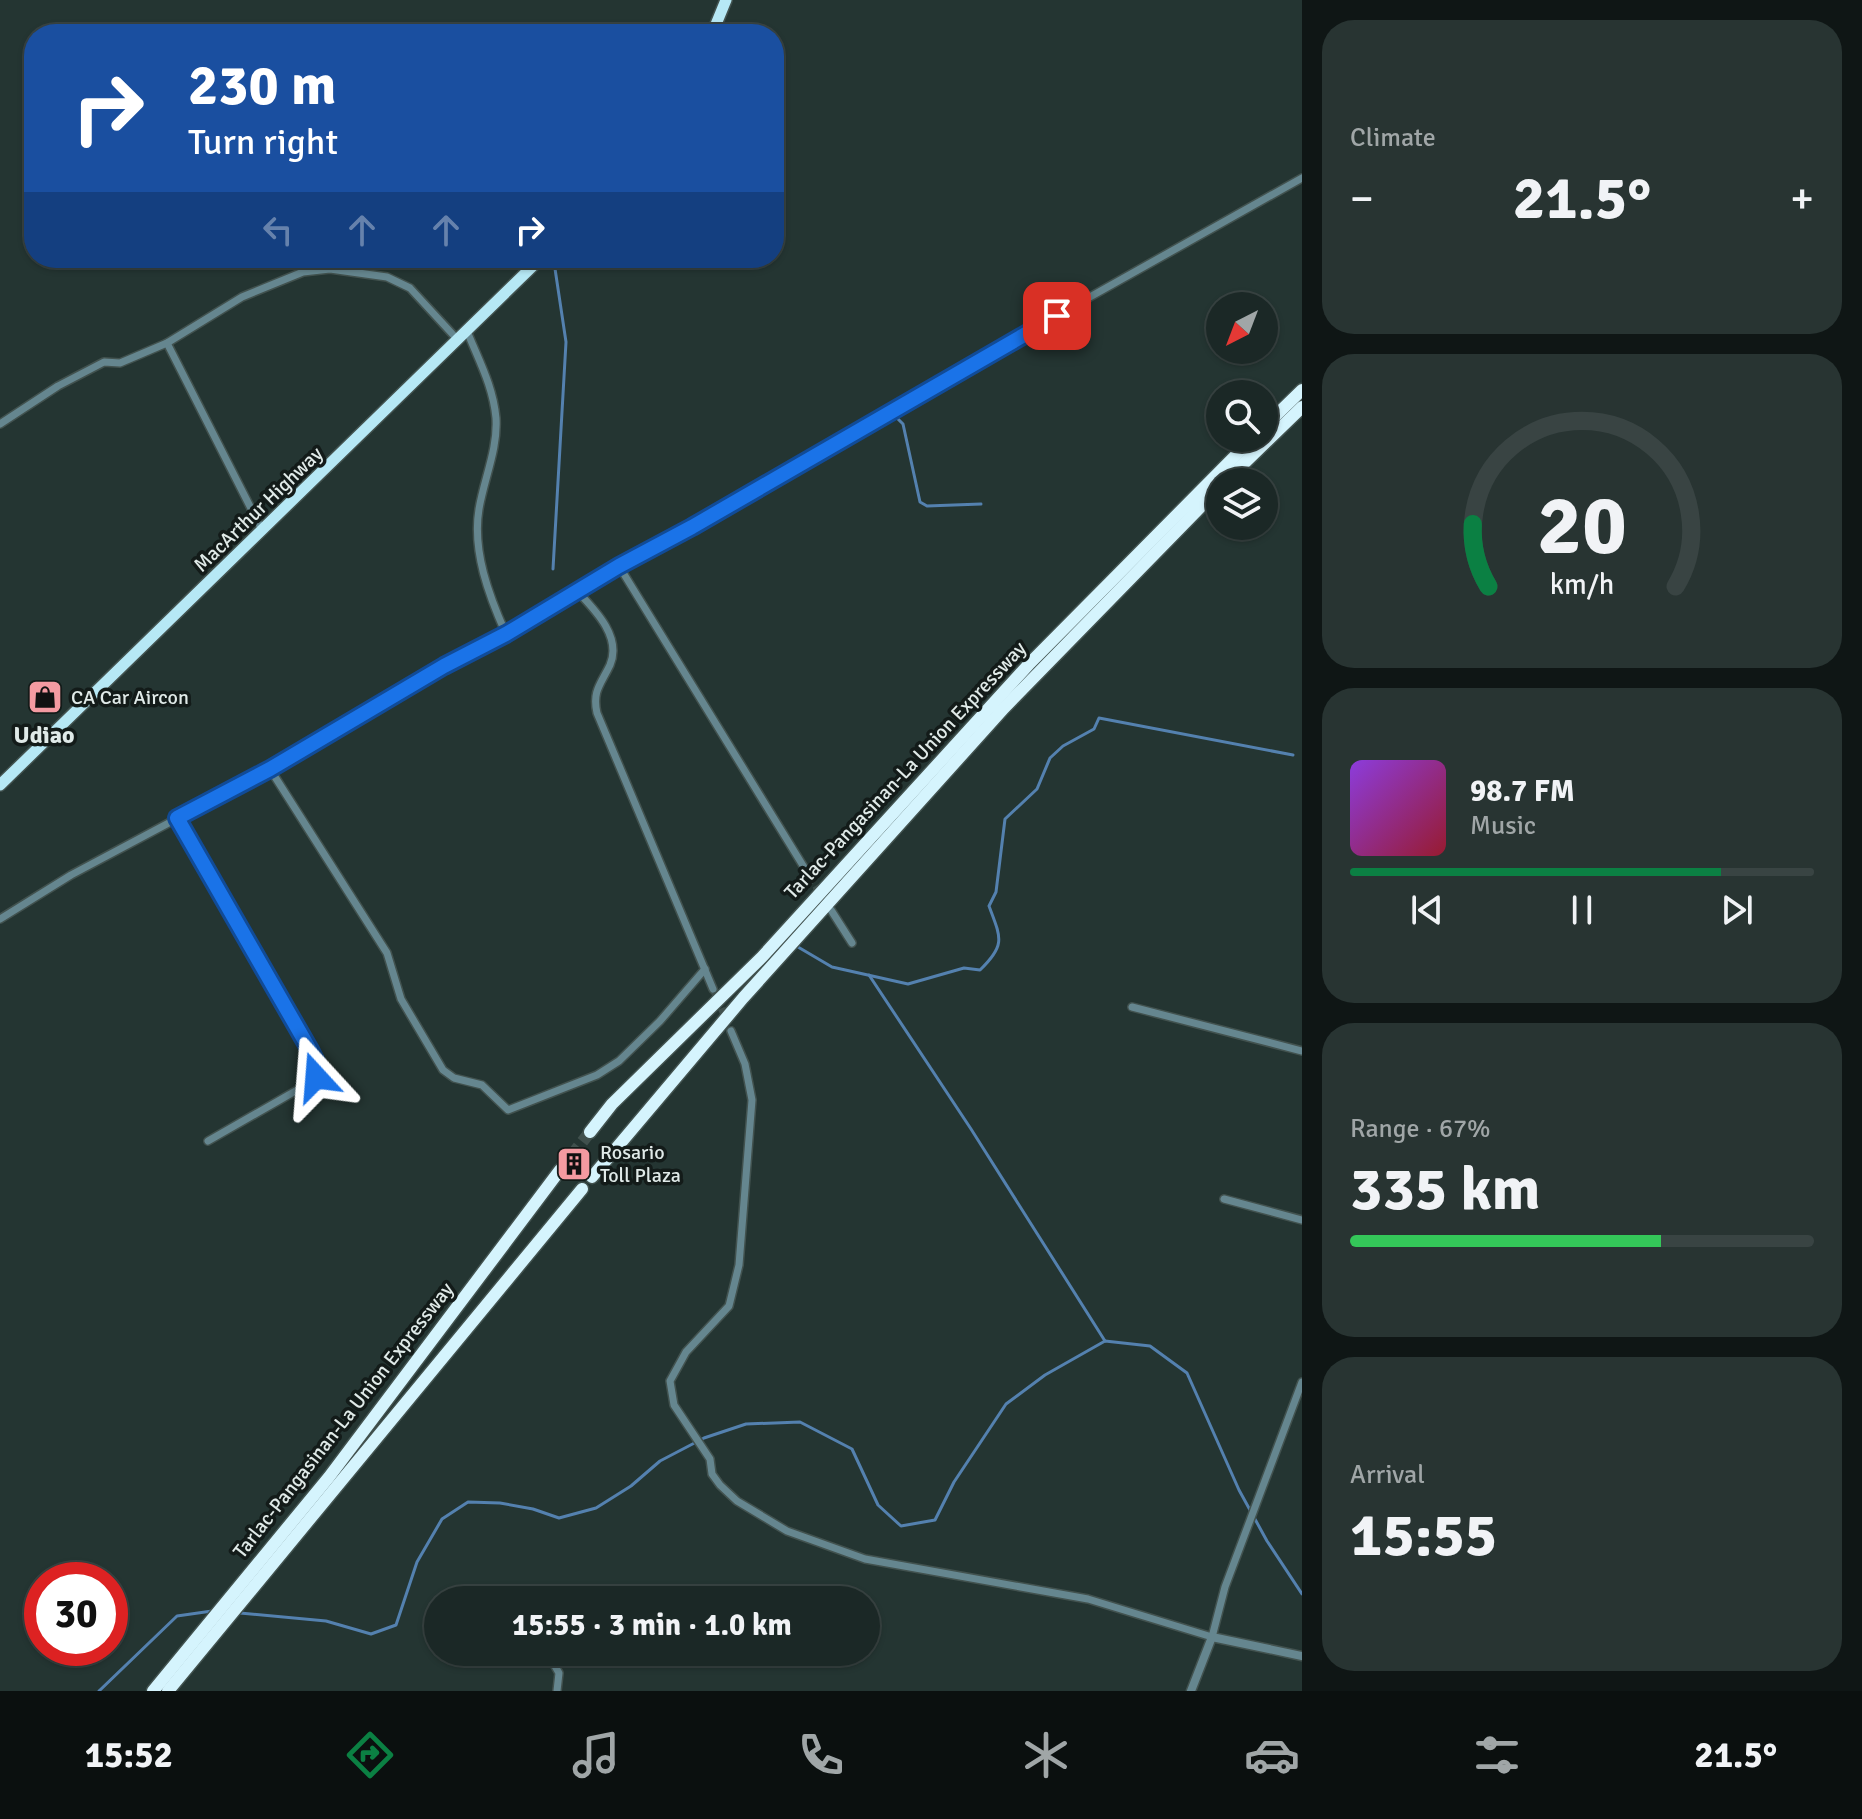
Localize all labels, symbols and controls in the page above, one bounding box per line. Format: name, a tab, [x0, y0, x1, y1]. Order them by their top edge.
text: 230 m	[188, 51, 336, 120]
icon: right	[56, 56, 160, 160]
text: Turn right	[188, 120, 338, 165]
text: Climate	[1350, 122, 1436, 154]
text: 21.5°	[1513, 162, 1651, 236]
text: −	[1350, 172, 1374, 226]
text: +	[1790, 172, 1814, 226]
icon: left	[256, 208, 300, 252]
icon: ahead	[340, 208, 384, 252]
icon: ahead	[424, 208, 468, 252]
icon: right	[508, 208, 552, 252]
pin	[1023, 282, 1091, 350]
north arrow	[1206, 292, 1278, 364]
map controls	[1206, 292, 1278, 540]
icon: arrive	[1035, 294, 1079, 338]
button: search	[1206, 380, 1278, 452]
street label: MacArthur Highway	[189, 441, 329, 577]
button: layers	[1206, 468, 1278, 540]
text: 20	[1537, 475, 1627, 577]
text: km/h	[1550, 567, 1614, 602]
street label: Tarlac-Pangasinan-La Union Expressway	[779, 636, 1032, 904]
shop icon: CA Car Aircon	[26, 678, 64, 716]
place label: CA Car Aircon	[71, 685, 189, 710]
district label: Udiao	[14, 720, 74, 750]
text: 98.7 FM	[1470, 773, 1575, 810]
text: Music	[1470, 810, 1536, 842]
icon: previous	[1405, 888, 1449, 932]
icon: pause	[1560, 888, 1604, 932]
icon: next	[1715, 888, 1759, 932]
position arrow	[274, 1035, 358, 1119]
text: Range · 67%	[1350, 1113, 1491, 1145]
place label: Rosario Toll Plaza	[600, 1140, 681, 1188]
building icon: Rosario Toll Plaza	[555, 1145, 593, 1183]
text: 335 km	[1350, 1153, 1540, 1227]
street label: Tarlac-Pangasinan-La Union Expressway	[228, 1277, 459, 1563]
text: Arrival	[1350, 1459, 1425, 1491]
text: 15:55	[1350, 1499, 1497, 1573]
speed limit sign: 30	[24, 1562, 128, 1666]
text: 15:55 · 3 min · 1.0 km	[512, 1607, 792, 1644]
icon: directions	[342, 1727, 398, 1783]
icon: music	[568, 1727, 624, 1783]
icon: phone	[793, 1727, 849, 1783]
icon: climate	[1018, 1727, 1074, 1783]
icon: car	[1244, 1727, 1300, 1783]
icon: filters	[1469, 1727, 1525, 1783]
text: 15:52	[85, 1733, 173, 1778]
text: 21.5°	[1694, 1733, 1777, 1778]

